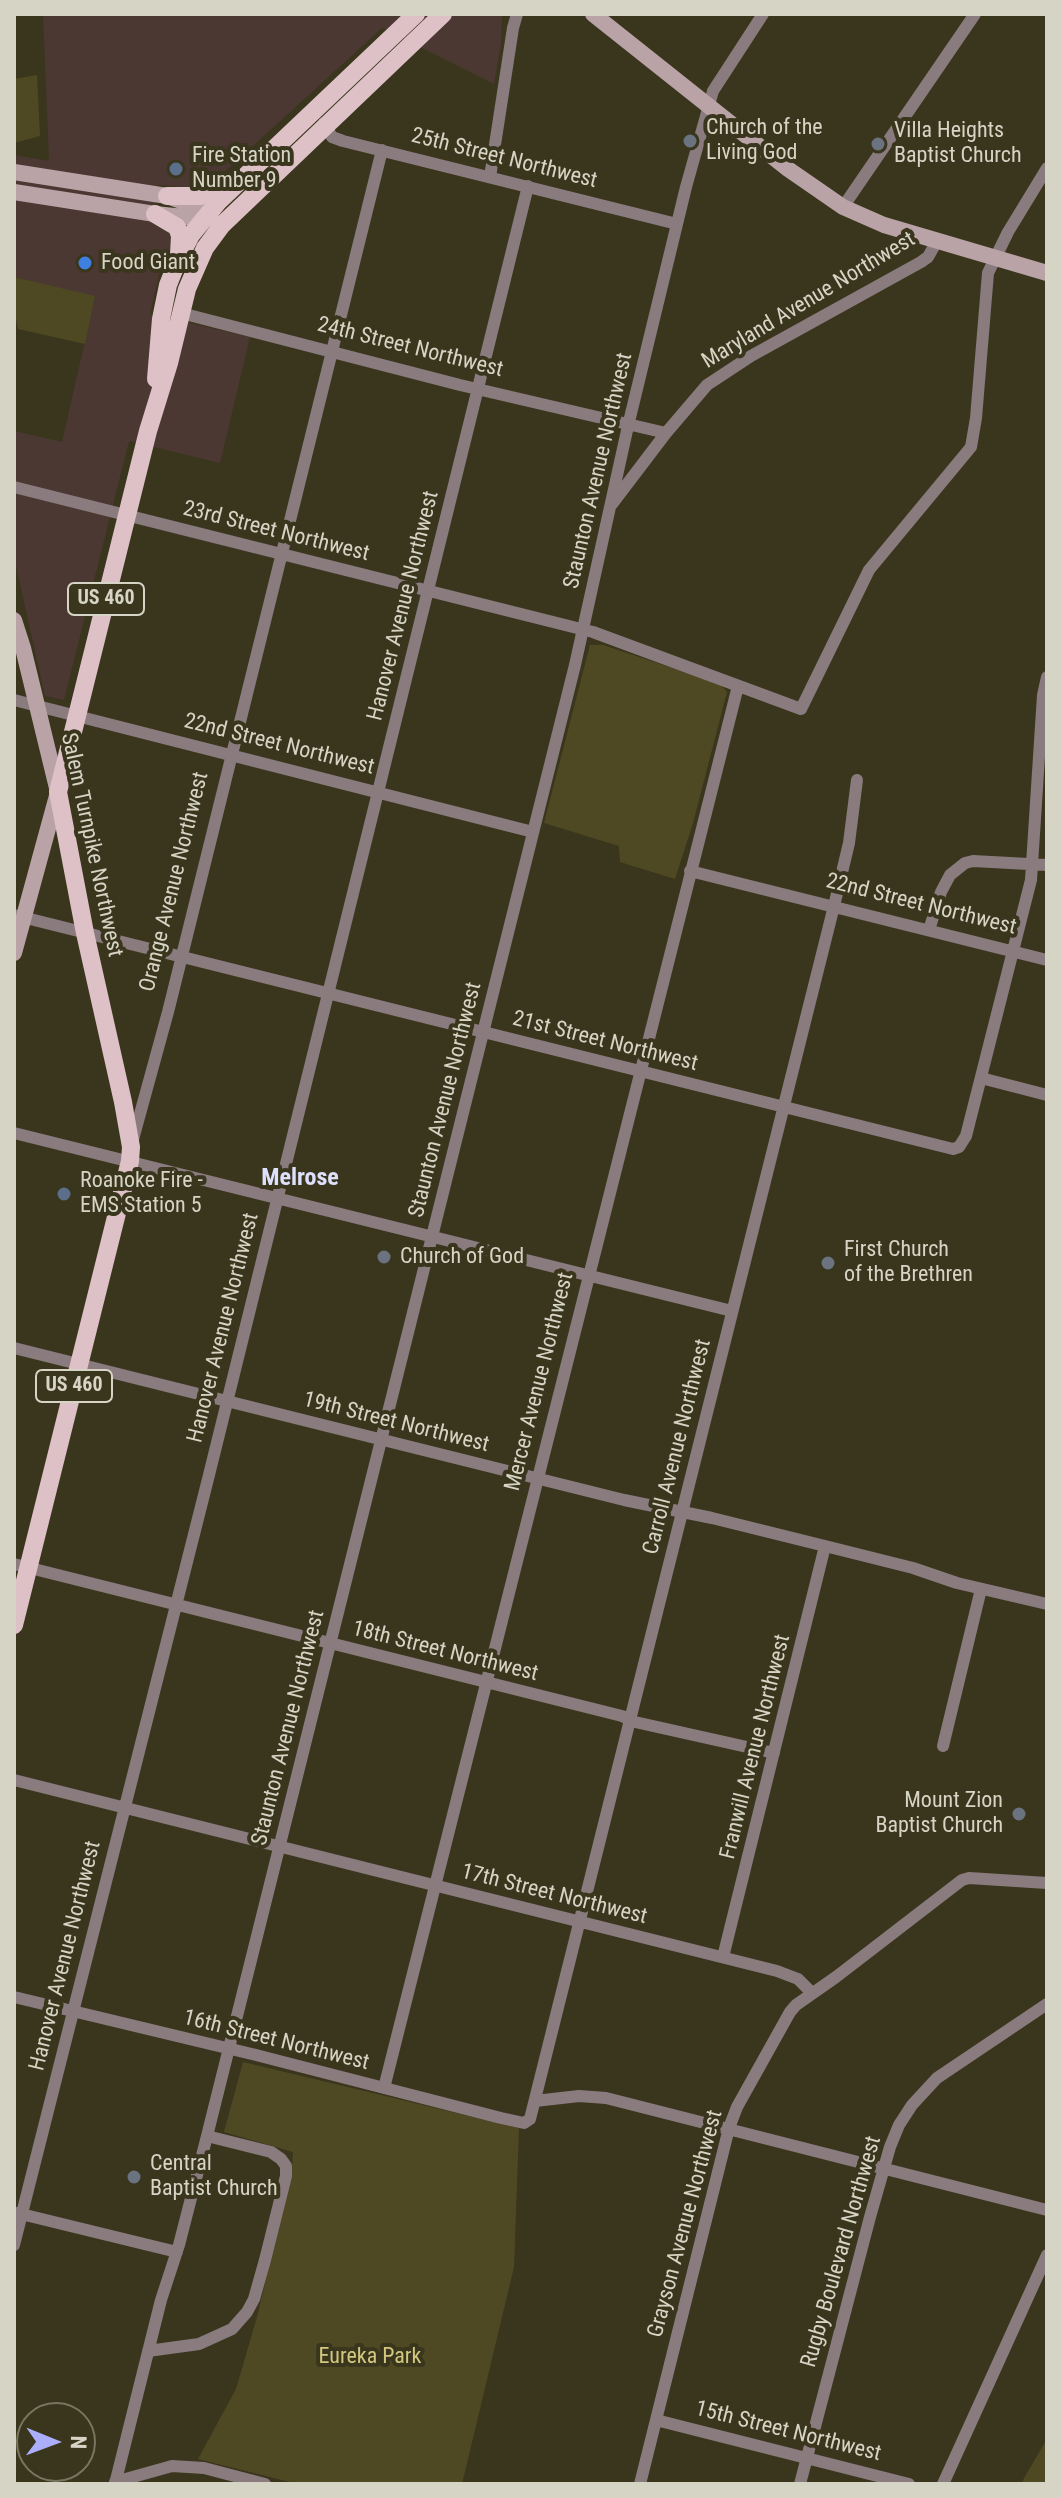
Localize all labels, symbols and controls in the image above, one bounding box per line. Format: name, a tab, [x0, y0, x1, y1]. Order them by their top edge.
place label: Church of the Living God	[706, 115, 823, 166]
place label: Villa Heights Baptist Church	[894, 118, 1022, 170]
street label: 25th Street Northwest	[408, 123, 600, 195]
marker: Church of the Living God	[681, 132, 699, 150]
marker: Villa Heights Baptist Church	[869, 135, 887, 153]
place label: Fire Station Number 9	[192, 143, 291, 194]
marker: Fire Station Number 9	[167, 160, 185, 178]
street label: Maryland Avenue Northwest	[698, 227, 920, 375]
place label: Food Giant	[101, 250, 195, 276]
marker: Food Giant	[76, 254, 94, 272]
street label: 24th Street Northwest	[314, 312, 506, 384]
street label: Staunton Avenue Northwest	[559, 350, 639, 592]
street label: Hanover Avenue Northwest	[363, 488, 445, 724]
street label: 23rd Street Northwest	[180, 496, 372, 568]
road number: US 460	[68, 583, 144, 615]
street label: 22nd Street Northwest	[181, 709, 377, 781]
street label: Salem Turnpike Northwest	[54, 730, 128, 960]
street label: Orange Avenue Northwest	[135, 769, 215, 995]
street label: 22nd Street Northwest	[823, 869, 1019, 941]
street label: Staunton Avenue Northwest	[404, 980, 488, 1220]
street label: 21st Street Northwest	[510, 1006, 700, 1078]
district label: Melrose	[261, 1165, 339, 1193]
place label: Roanoke Fire - EMS Station 5	[80, 1168, 203, 1220]
marker: Roanoke Fire - EMS Station 5	[55, 1185, 73, 1203]
street label: Hanover Avenue Northwest	[183, 1210, 265, 1446]
place label: First Church of the Brethren	[844, 1237, 973, 1288]
place label: Church of God	[400, 1244, 524, 1270]
marker: Church of God	[375, 1248, 393, 1266]
marker: First Church of the Brethren	[819, 1254, 837, 1272]
street label: Mercer Avenue Northwest	[500, 1270, 580, 1494]
street label: Carroll Avenue Northwest	[638, 1337, 718, 1557]
road number: US 460	[36, 1370, 112, 1402]
street label: 19th Street Northwest	[300, 1387, 492, 1459]
street label: Staunton Avenue Northwest	[247, 1608, 331, 1848]
street label: 18th Street Northwest	[349, 1616, 541, 1688]
street label: Franwill Avenue Northwest	[715, 1632, 797, 1862]
place label: Mount Zion Baptist Church	[875, 1788, 1003, 1840]
marker: Mount Zion Baptist Church	[1010, 1805, 1028, 1823]
street label: Hanover Avenue Northwest	[25, 1838, 107, 2074]
street label: 17th Street Northwest	[458, 1859, 650, 1931]
street label: 16th Street Northwest	[180, 2005, 372, 2077]
street label: Grayson Avenue Northwest	[643, 2107, 729, 2341]
street label: Rugby Boulevard Northwest	[796, 2133, 888, 2371]
place label: Central Baptist Church	[150, 2151, 278, 2202]
marker: Central Baptist Church	[125, 2168, 143, 2186]
park label: Eureka Park	[319, 2344, 421, 2370]
street label: 15th Street Northwest	[692, 2396, 884, 2468]
north arrow	[16, 2402, 96, 2482]
text: N	[66, 2435, 91, 2449]

